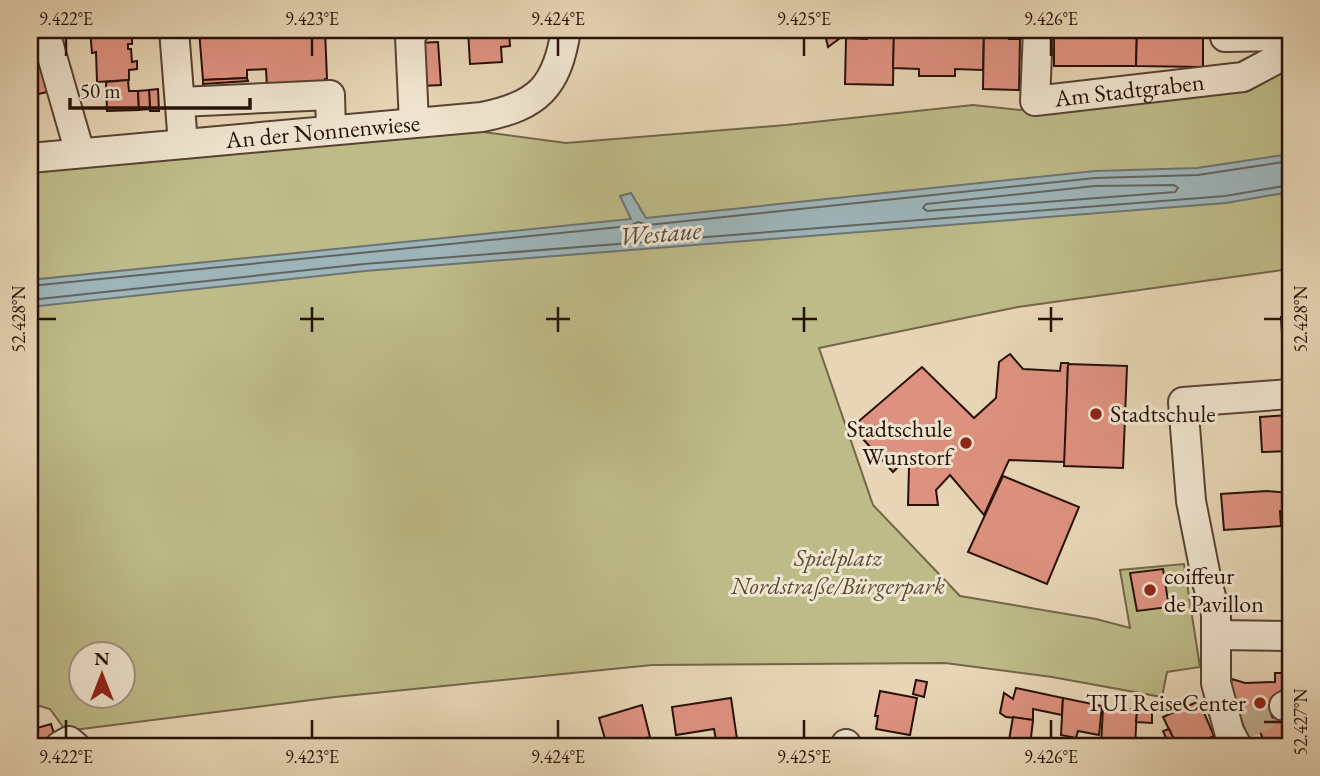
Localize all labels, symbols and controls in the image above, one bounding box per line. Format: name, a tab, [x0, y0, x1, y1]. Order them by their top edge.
text: 9.422°E	[39, 7, 93, 30]
text: 9.423°E	[285, 7, 339, 30]
text: 9.424°E	[531, 7, 585, 30]
text: 9.425°E	[777, 7, 831, 30]
text: 9.426°E	[1024, 7, 1078, 30]
scale bar	[70, 66, 250, 110]
street label: Am Stadtgraben	[1052, 66, 1206, 114]
text: 50 m	[80, 77, 121, 104]
street label: An der Nonnenwiese	[223, 107, 421, 155]
water label: Westaue	[617, 212, 704, 254]
text: 52.428°N	[7, 285, 30, 352]
text: 52.428°N	[1289, 285, 1312, 352]
place label: Stadtschule	[1110, 398, 1216, 429]
marker: Stadtschule	[1088, 406, 1104, 422]
place label: Stadtschule Wunstorf	[846, 413, 955, 472]
marker: Stadtschule Wunstorf	[958, 435, 974, 451]
park label: Spielplatz Nordstraße/Bürgerpark	[730, 542, 945, 601]
place label: coiffeur de Pavillon	[1164, 560, 1264, 619]
marker: coiffeur de Pavillon	[1142, 582, 1158, 598]
north arrow	[66, 640, 136, 710]
text: N	[94, 646, 110, 671]
place label: TUI ReiseCenter	[1086, 687, 1246, 718]
text: 52.427°N	[1289, 688, 1312, 755]
marker: TUI ReiseCenter	[1252, 695, 1268, 711]
text: 9.422°E	[39, 745, 93, 768]
text: 9.423°E	[285, 745, 339, 768]
text: 9.424°E	[531, 745, 585, 768]
text: 9.425°E	[777, 745, 831, 768]
text: 9.426°E	[1024, 745, 1078, 768]

